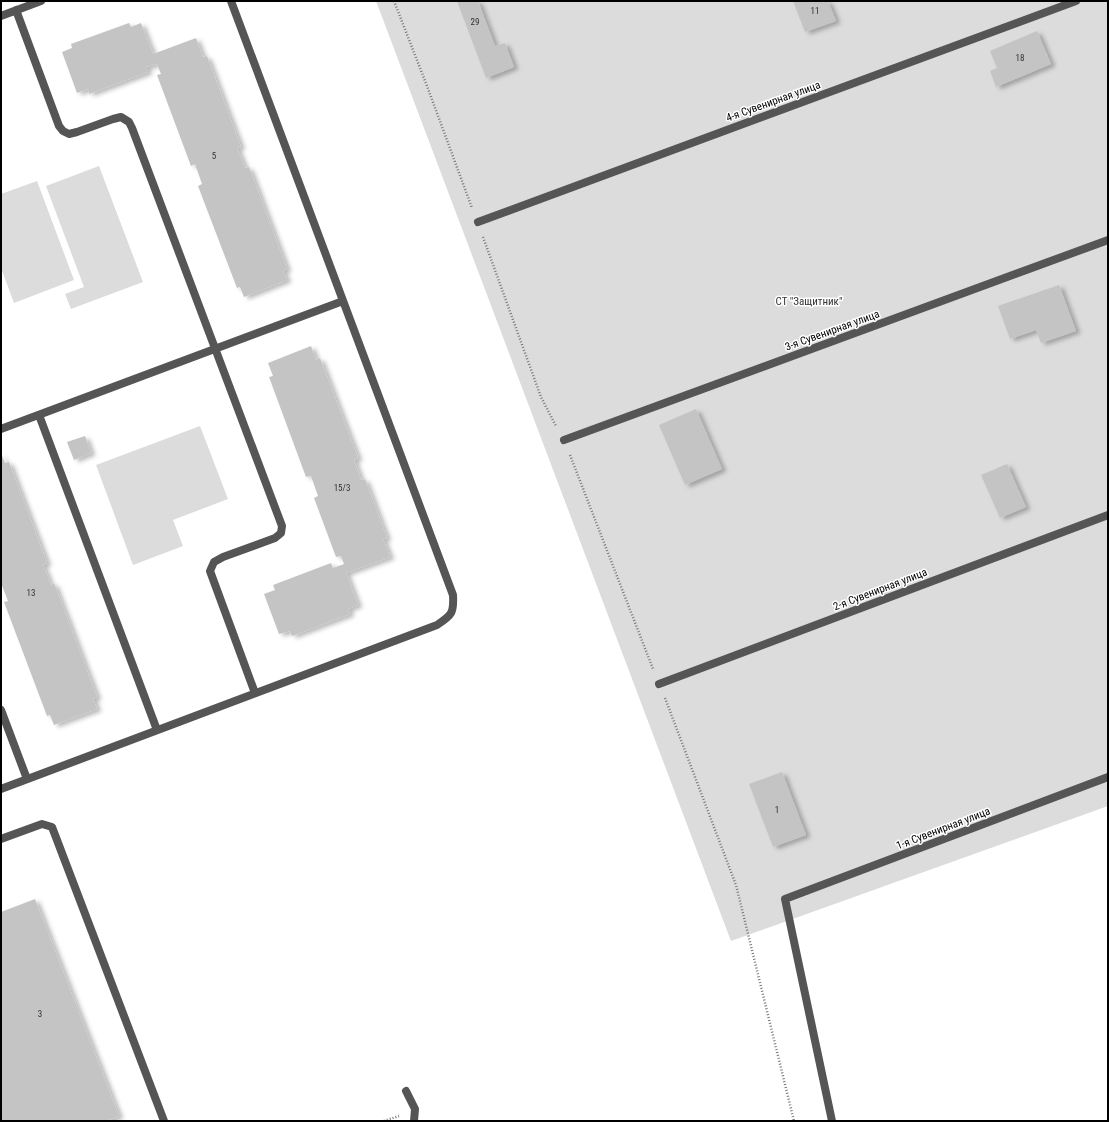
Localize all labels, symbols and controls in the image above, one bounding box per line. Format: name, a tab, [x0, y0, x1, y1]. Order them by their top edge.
house number: 11	[811, 6, 819, 16]
house number: 29	[471, 17, 479, 27]
house number: 18	[1016, 53, 1024, 63]
street label: 4-я Сувенирная улица	[724, 78, 822, 125]
house number: 5	[212, 151, 217, 161]
park label: СТ "Защитник"	[776, 295, 842, 308]
street label: 3-я Сувенирная улица	[783, 307, 881, 354]
house number: 15/3	[334, 483, 350, 493]
street label: 2-я Сувенирная улица	[831, 566, 929, 613]
house number: 13	[27, 588, 35, 598]
house number: 1	[775, 805, 779, 815]
street label: 1-я Сувенирная улица	[894, 805, 992, 852]
house number: 3	[38, 1009, 42, 1019]

